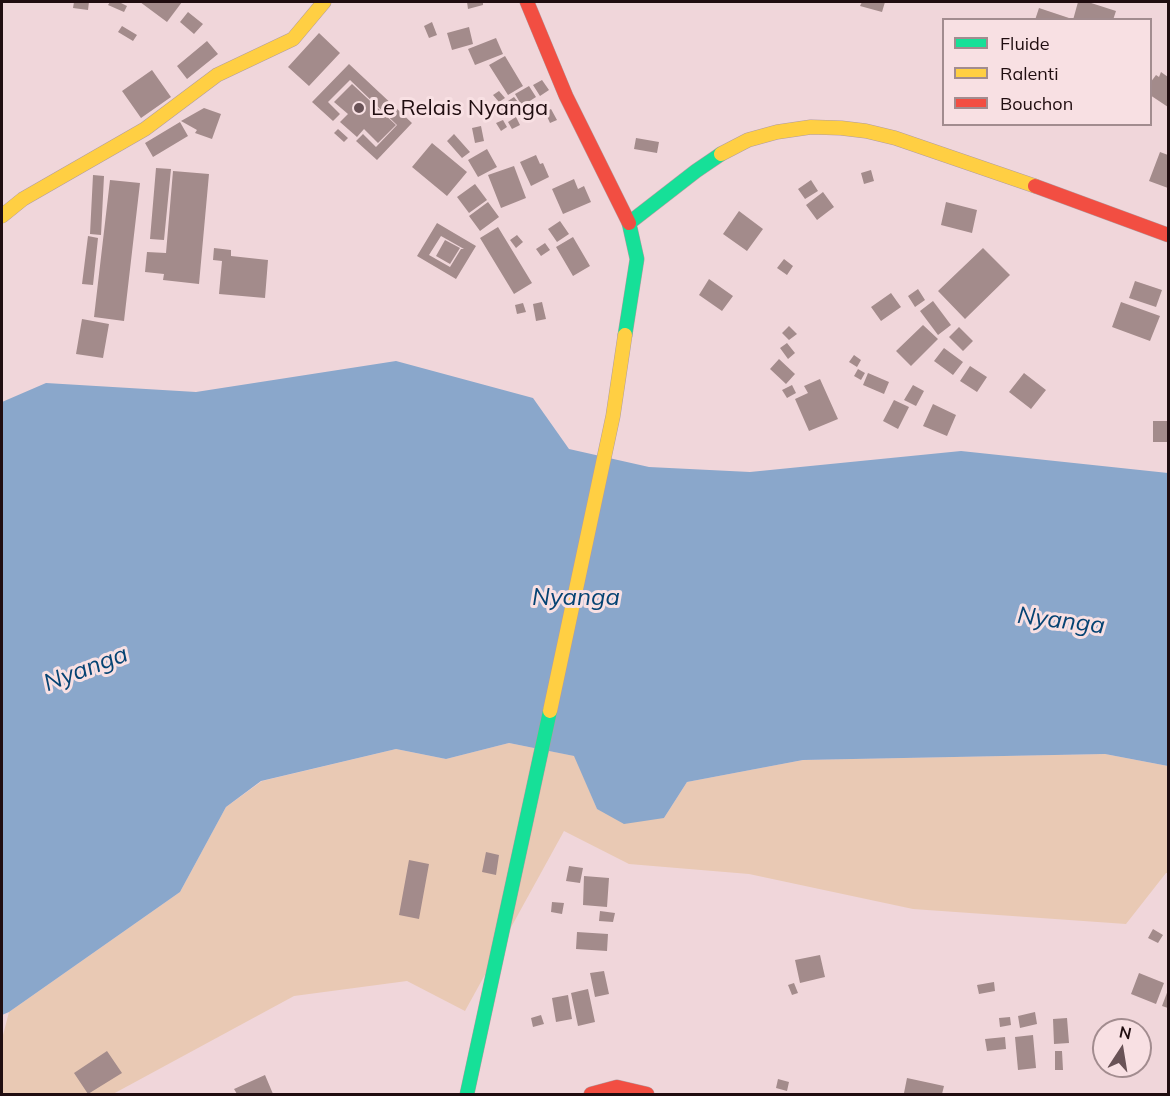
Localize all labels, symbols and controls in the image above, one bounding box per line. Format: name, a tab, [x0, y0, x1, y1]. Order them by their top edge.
legend	[942, 18, 1152, 126]
text: Fluide	[1000, 32, 1050, 55]
text: Ralenti	[1000, 62, 1058, 85]
text: Bouchon	[1000, 92, 1073, 115]
place label: Le Relais Nyanga	[371, 95, 548, 121]
marker: Le Relais Nyanga	[352, 101, 366, 115]
water label: Nyanga	[532, 584, 620, 612]
water label: Nyanga	[1016, 601, 1106, 641]
water label: Nyanga	[40, 640, 132, 698]
north arrow	[1092, 1018, 1152, 1078]
text: N	[1117, 1021, 1133, 1043]

